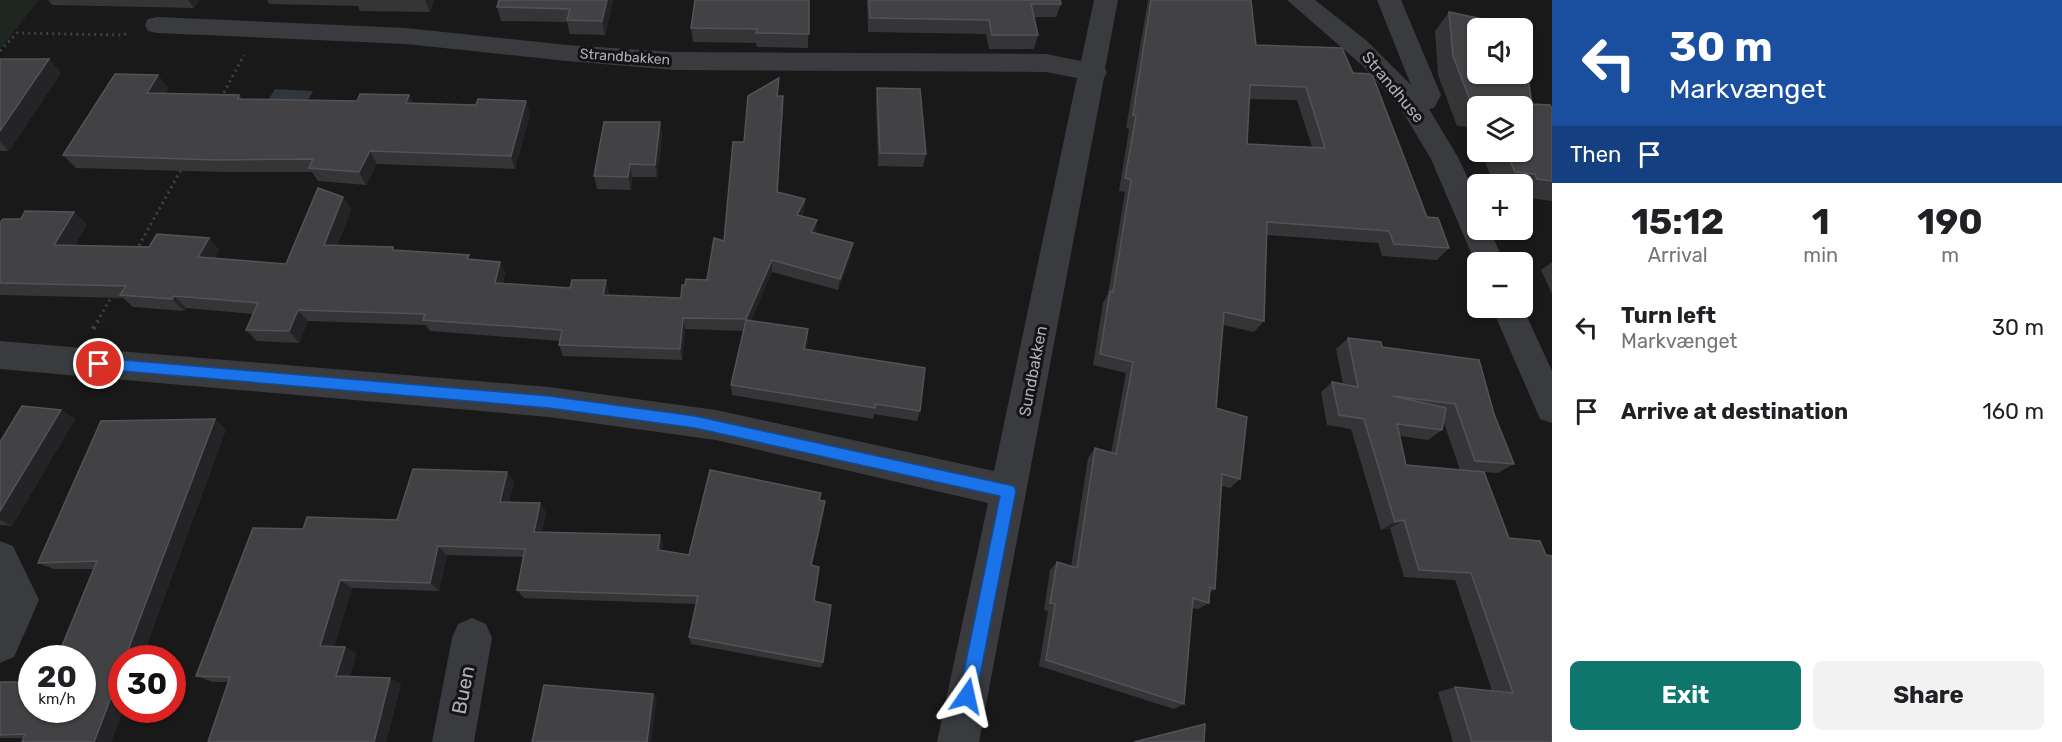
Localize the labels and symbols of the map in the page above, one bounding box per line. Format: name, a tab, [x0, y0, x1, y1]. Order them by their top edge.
street label: Strandbakken	[579, 45, 671, 69]
street label: Strandhuse	[1358, 48, 1428, 126]
street label: Sundbakken	[1015, 324, 1051, 418]
pin	[73, 338, 124, 389]
speed limit sign: 30	[108, 645, 186, 723]
street label: Buen	[447, 664, 479, 716]
position arrow	[935, 664, 999, 728]

